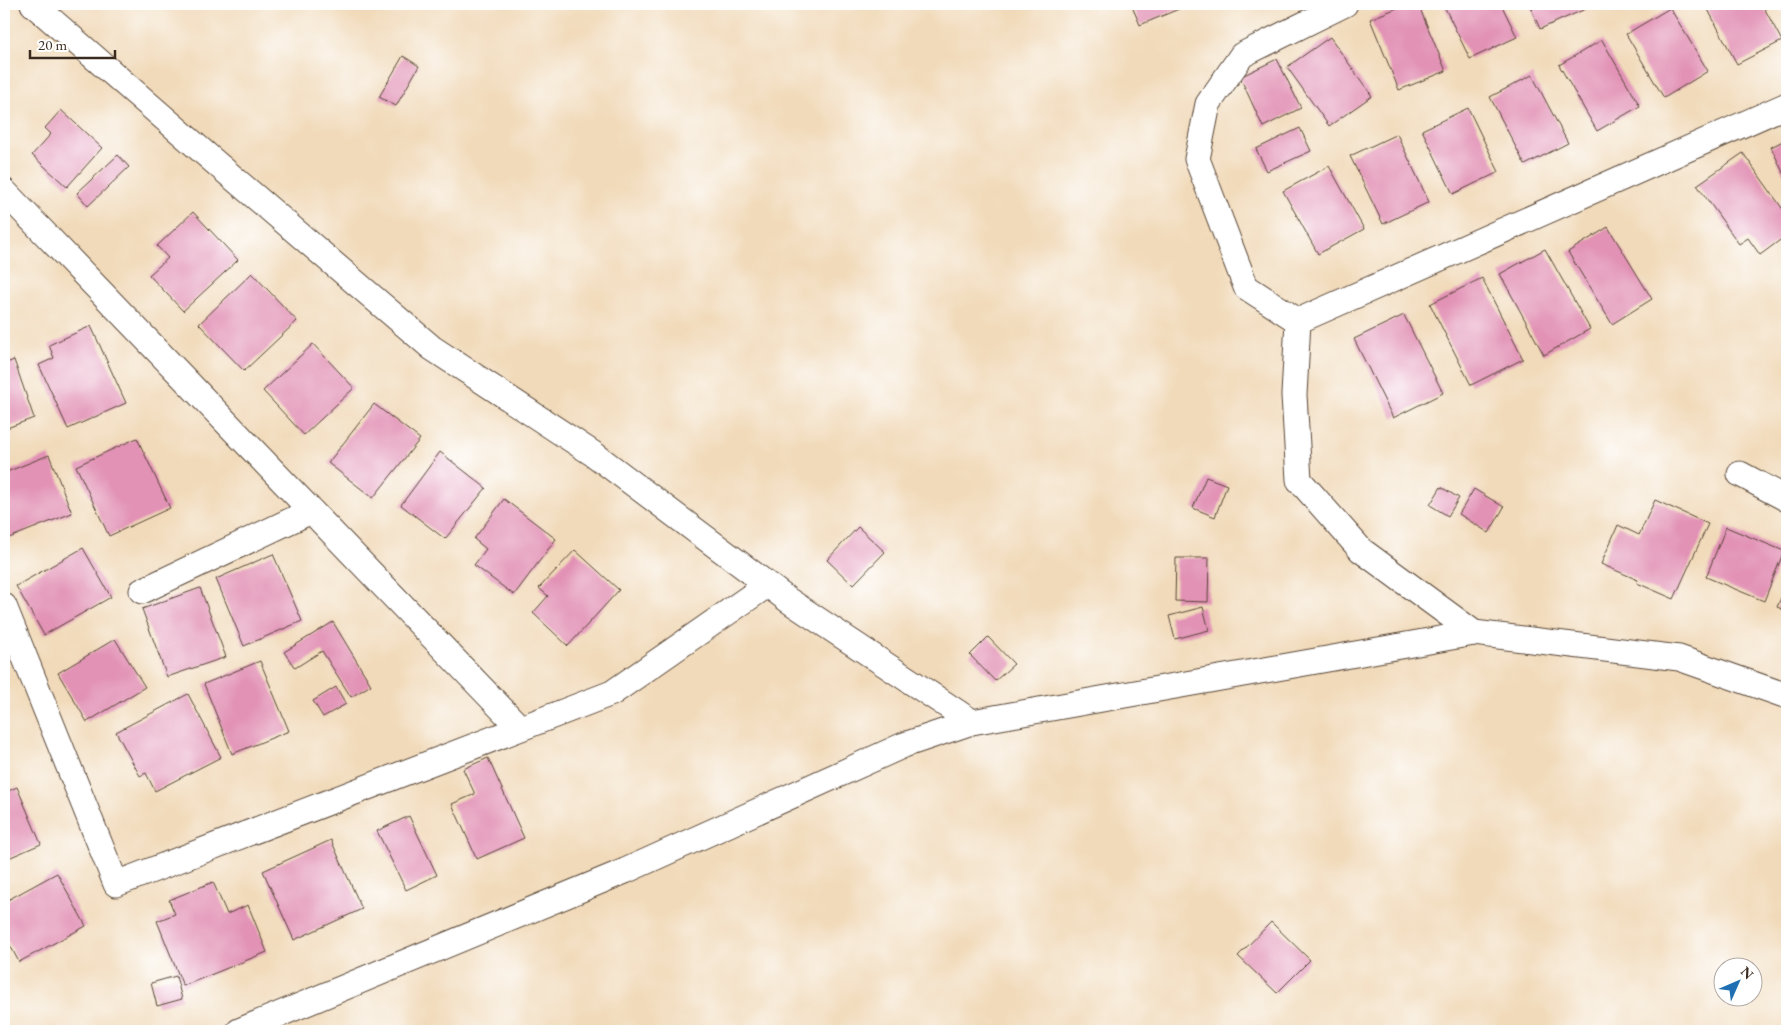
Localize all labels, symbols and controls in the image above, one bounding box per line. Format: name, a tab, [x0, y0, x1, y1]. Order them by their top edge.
scale bar	[30, 28, 115, 60]
text: 20 m	[38, 35, 67, 54]
north arrow	[1714, 958, 1764, 1008]
text: N	[1737, 962, 1758, 984]

